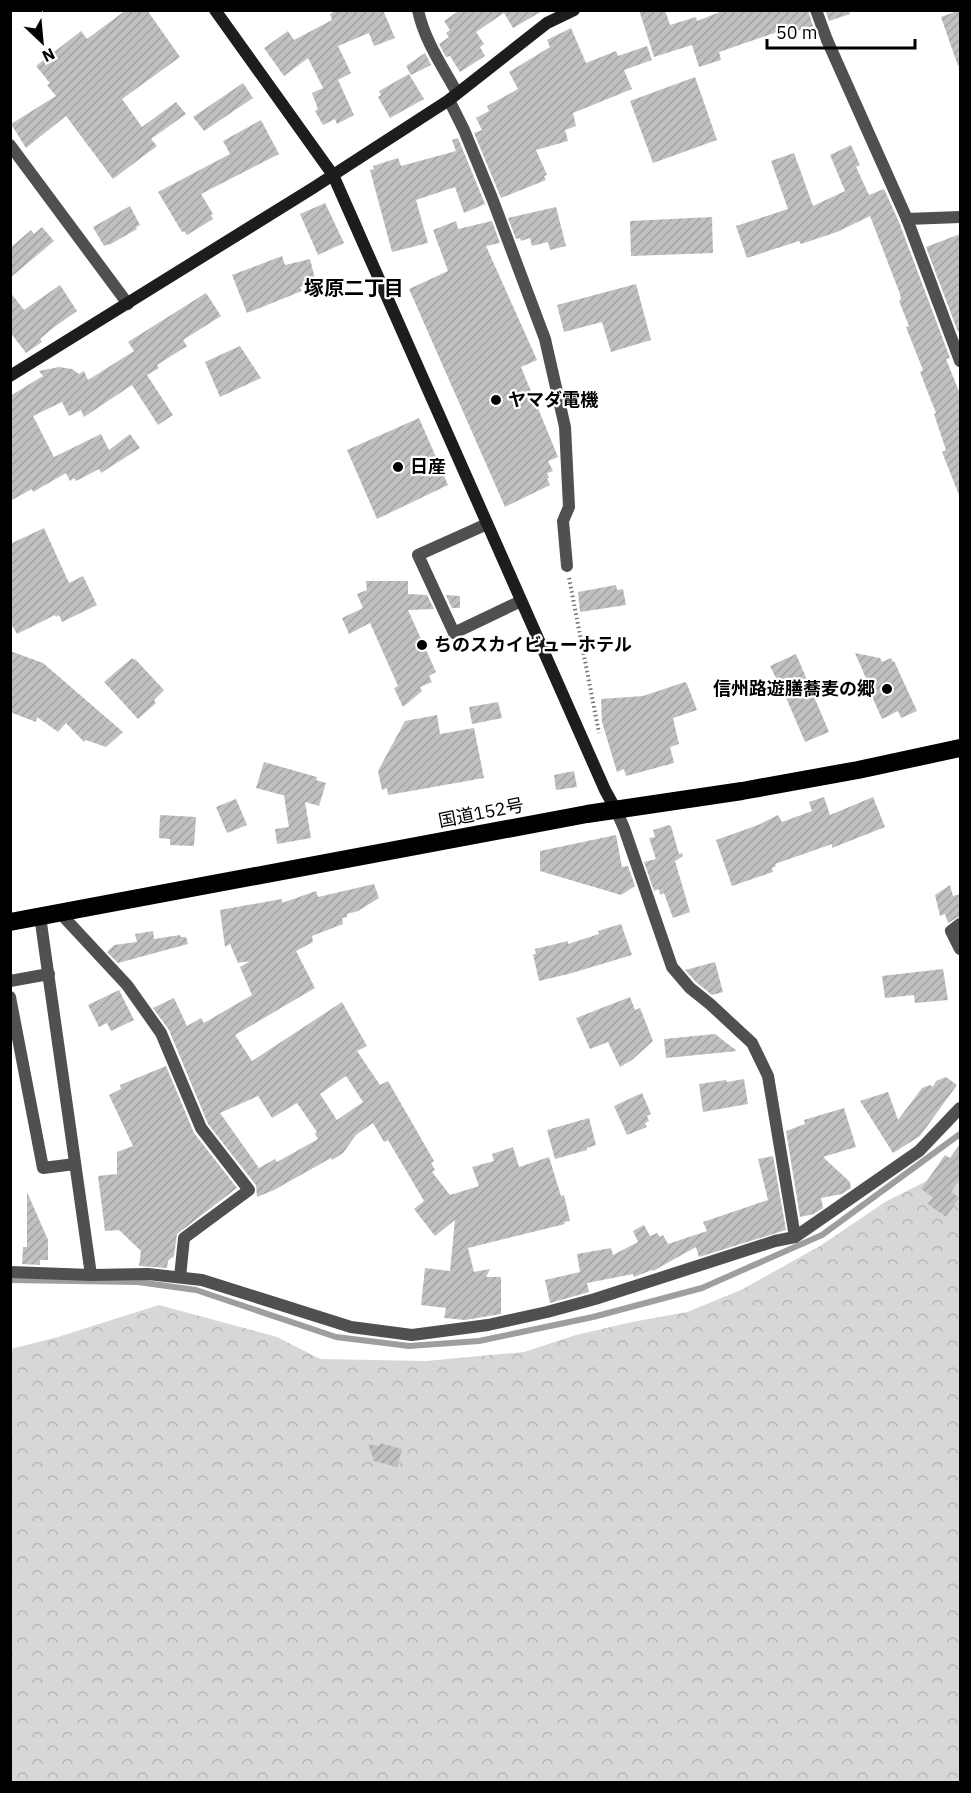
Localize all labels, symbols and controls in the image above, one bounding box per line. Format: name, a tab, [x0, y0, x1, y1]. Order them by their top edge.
north arrow	[12, 12, 72, 72]
scale bar	[767, 12, 916, 50]
text: 50 m	[776, 21, 818, 44]
text: N	[39, 44, 58, 67]
district label: 塚原二丁目	[304, 274, 404, 301]
place label: ヤマダ電機	[508, 388, 599, 411]
marker: ヤマダ電機	[489, 393, 503, 407]
place label: 日産	[410, 455, 446, 478]
marker: 日産	[391, 460, 405, 474]
place label: ちのスカイビューホテル	[434, 633, 632, 656]
marker: ちのスカイビューホテル	[415, 638, 429, 652]
place label: 信州路遊膳蕎麦の郷	[713, 677, 875, 700]
marker: 信州路遊膳蕎麦の郷	[880, 682, 894, 696]
street label: 国道152号	[436, 793, 526, 832]

